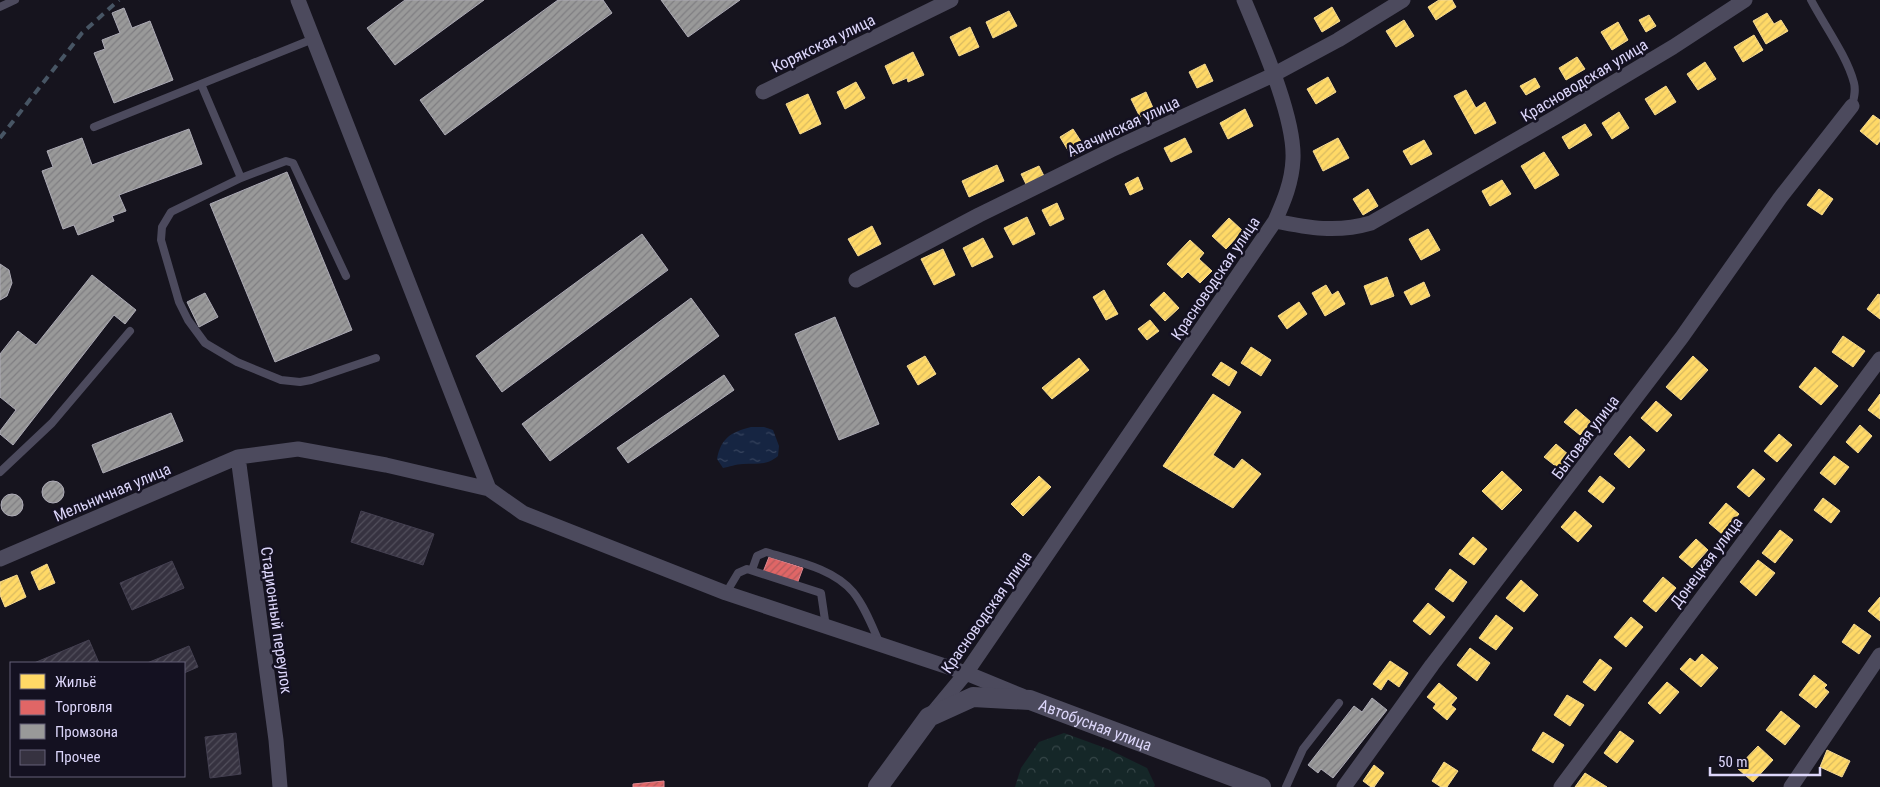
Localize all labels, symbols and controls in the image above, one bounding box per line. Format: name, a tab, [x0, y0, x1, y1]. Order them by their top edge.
street label: Корякская улица	[768, 10, 878, 77]
street label: Красноводская улица	[1517, 35, 1651, 126]
street label: Авачинская улица	[1064, 92, 1182, 161]
street label: Красноводская улица	[1167, 213, 1264, 344]
street label: Бытовая улица	[1548, 392, 1623, 483]
street label: Мельничная улица	[51, 459, 174, 526]
street label: Донецкая улица	[1666, 513, 1747, 611]
street label: Стадионный переулок	[257, 545, 296, 695]
street label: Красноводская улица	[937, 548, 1036, 677]
legend	[10, 662, 185, 777]
text: Жильё	[55, 673, 96, 691]
street label: Автобусная улица	[1036, 695, 1155, 755]
text: Торговля	[55, 698, 112, 716]
text: Промзона	[55, 723, 118, 741]
scale bar	[1710, 744, 1820, 776]
text: Прочее	[55, 748, 101, 766]
text: 50 m	[1718, 753, 1748, 771]

